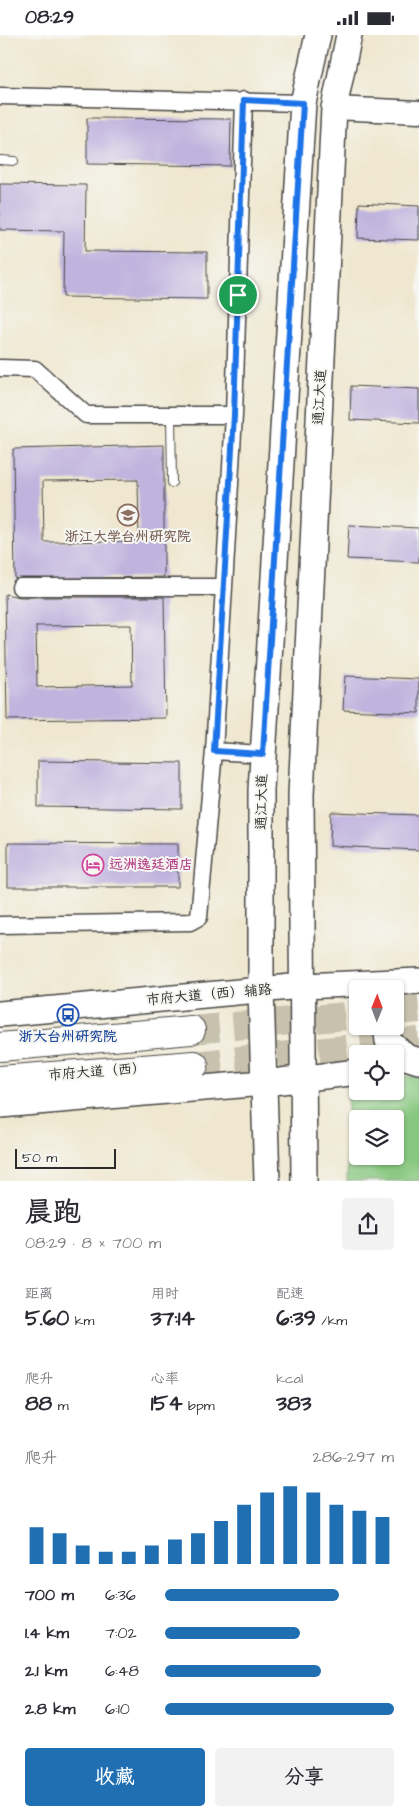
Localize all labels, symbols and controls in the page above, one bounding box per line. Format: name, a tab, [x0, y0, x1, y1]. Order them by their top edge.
text: 08:29	[25, 4, 74, 31]
pin	[217, 274, 259, 316]
icon: arrive	[224, 281, 252, 309]
street label: 通江大道	[309, 369, 331, 425]
school or university icon: 浙江大学台州研究院	[116, 503, 140, 527]
place label: 浙江大学台州研究院	[65, 527, 191, 547]
street label: 通江大道	[252, 774, 272, 830]
hotel icon: 远洲逸廷酒店	[81, 853, 105, 877]
place label: 远洲逸廷酒店	[109, 855, 193, 875]
street label: 市府大道（西）辅路	[145, 980, 273, 1010]
north arrow	[349, 980, 404, 1035]
map controls	[349, 980, 404, 1165]
bus stop icon: 浙大台州研究院	[56, 1003, 80, 1027]
place label: 浙大台州研究院	[19, 1027, 117, 1047]
button: locate	[349, 1045, 404, 1100]
street label: 市府大道（西）	[47, 1059, 147, 1085]
button: layers	[349, 1110, 404, 1165]
scale bar	[15, 1146, 116, 1169]
text: 50 m	[22, 1148, 57, 1168]
text: 晨跑	[25, 1193, 81, 1232]
button: share	[342, 1198, 394, 1250]
text: 08:29 · 8 × 700 m	[25, 1232, 161, 1254]
text: 距离	[25, 1284, 53, 1304]
text: 用时	[151, 1284, 179, 1304]
text: 配速	[276, 1284, 304, 1304]
text: 5.60	[25, 1304, 69, 1333]
text: 37:14	[151, 1304, 195, 1333]
text: 6:39	[276, 1304, 316, 1333]
text: km	[69, 1311, 94, 1331]
text: /km	[316, 1311, 347, 1331]
text: 爬升	[25, 1369, 53, 1389]
text: 心率	[151, 1369, 179, 1389]
text: kcal	[276, 1369, 303, 1389]
text: 88	[25, 1389, 52, 1418]
text: 154	[151, 1389, 183, 1418]
text: 383	[276, 1389, 311, 1418]
text: m	[52, 1396, 69, 1416]
text: bpm	[183, 1396, 215, 1416]
text: 286–297 m	[313, 1446, 394, 1468]
text: 爬升	[25, 1447, 57, 1469]
text: 700 m	[25, 1584, 74, 1606]
text: 6:36	[105, 1584, 136, 1606]
text: 1.4 km	[25, 1622, 69, 1644]
text: 7:02	[105, 1622, 137, 1644]
text: 2.1 km	[25, 1660, 67, 1682]
text: 6:48	[105, 1660, 139, 1682]
text: 2.8 km	[25, 1698, 75, 1720]
text: 6:10	[105, 1698, 130, 1720]
button: 收藏	[25, 1748, 205, 1806]
button: 分享	[215, 1748, 394, 1806]

